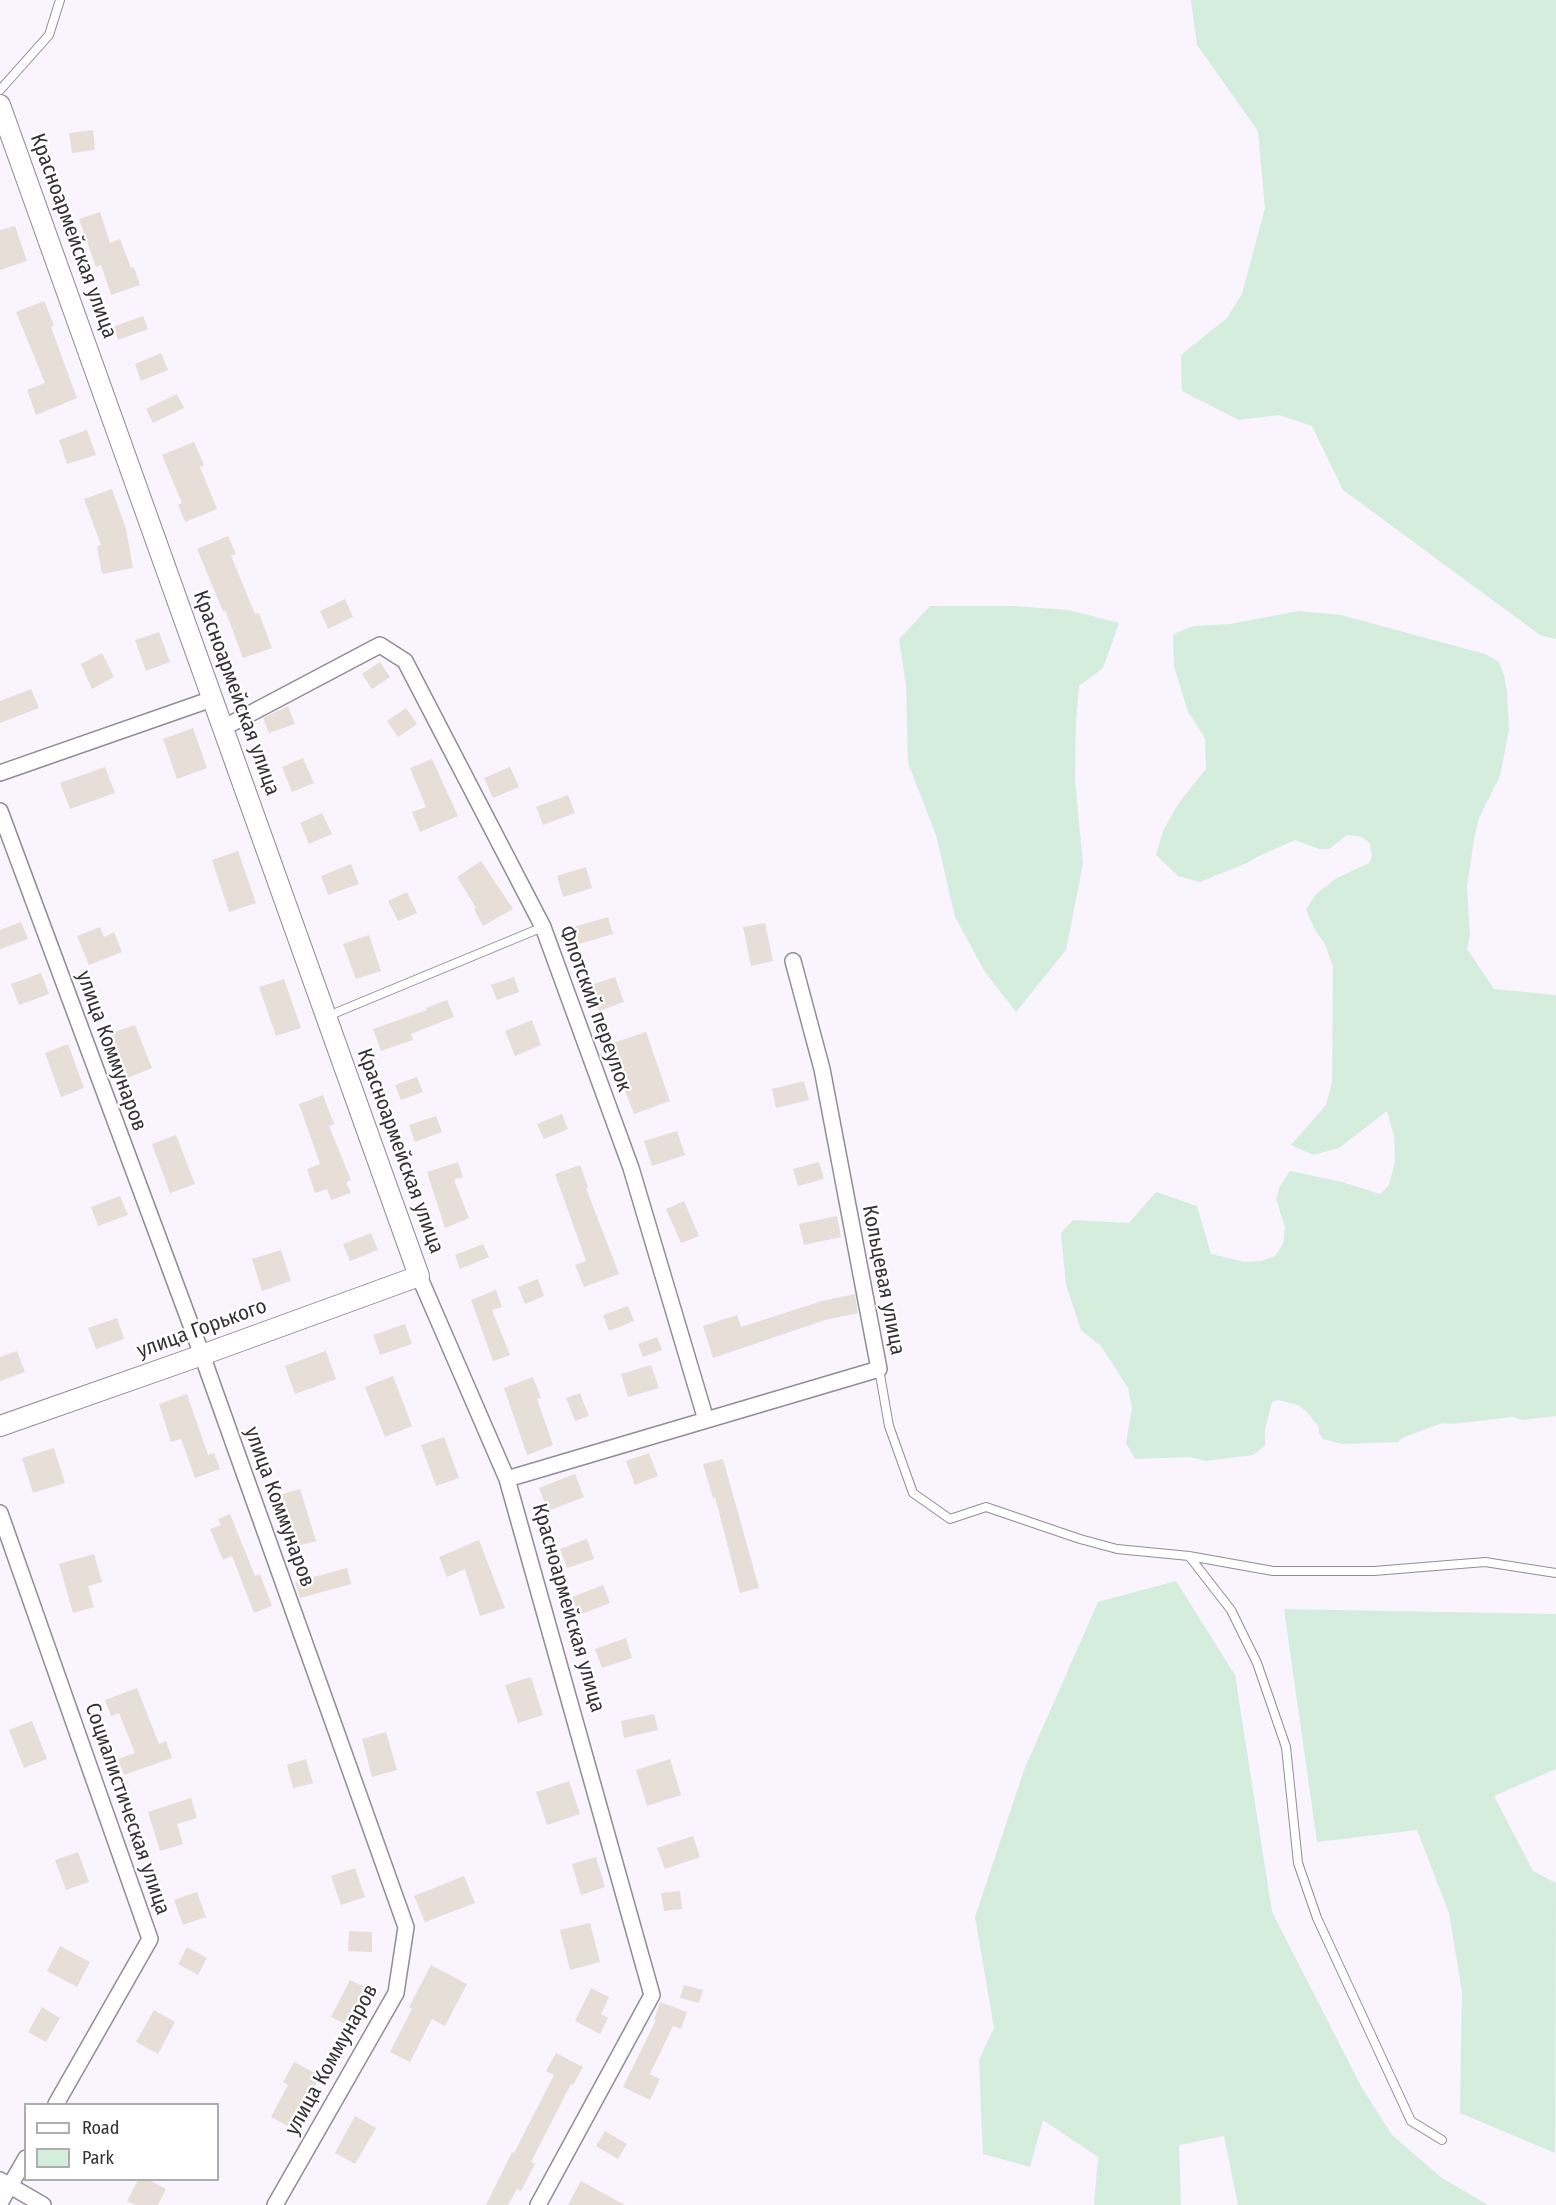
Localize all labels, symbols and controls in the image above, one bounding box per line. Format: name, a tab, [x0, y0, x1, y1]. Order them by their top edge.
street label: Красноармейская улица	[24, 130, 122, 342]
street label: Красноармейская улица	[187, 587, 285, 799]
street label: Флотский переулок	[553, 923, 637, 1095]
street label: улица Коммунаров	[70, 967, 152, 1135]
street label: Красноармейская улица	[351, 1045, 449, 1257]
street label: Кольцевая улица	[856, 1203, 910, 1357]
street label: улица Горького	[134, 1294, 270, 1364]
street label: улица Коммунаров	[238, 1423, 320, 1591]
street label: Красноармейская улица	[526, 1501, 610, 1715]
street label: Социалистическая улица	[79, 1700, 175, 1918]
street label: улица Коммунаров	[280, 1980, 384, 2140]
legend	[24, 2103, 219, 2181]
text: Road	[82, 2117, 119, 2139]
text: Park	[82, 2147, 114, 2169]

